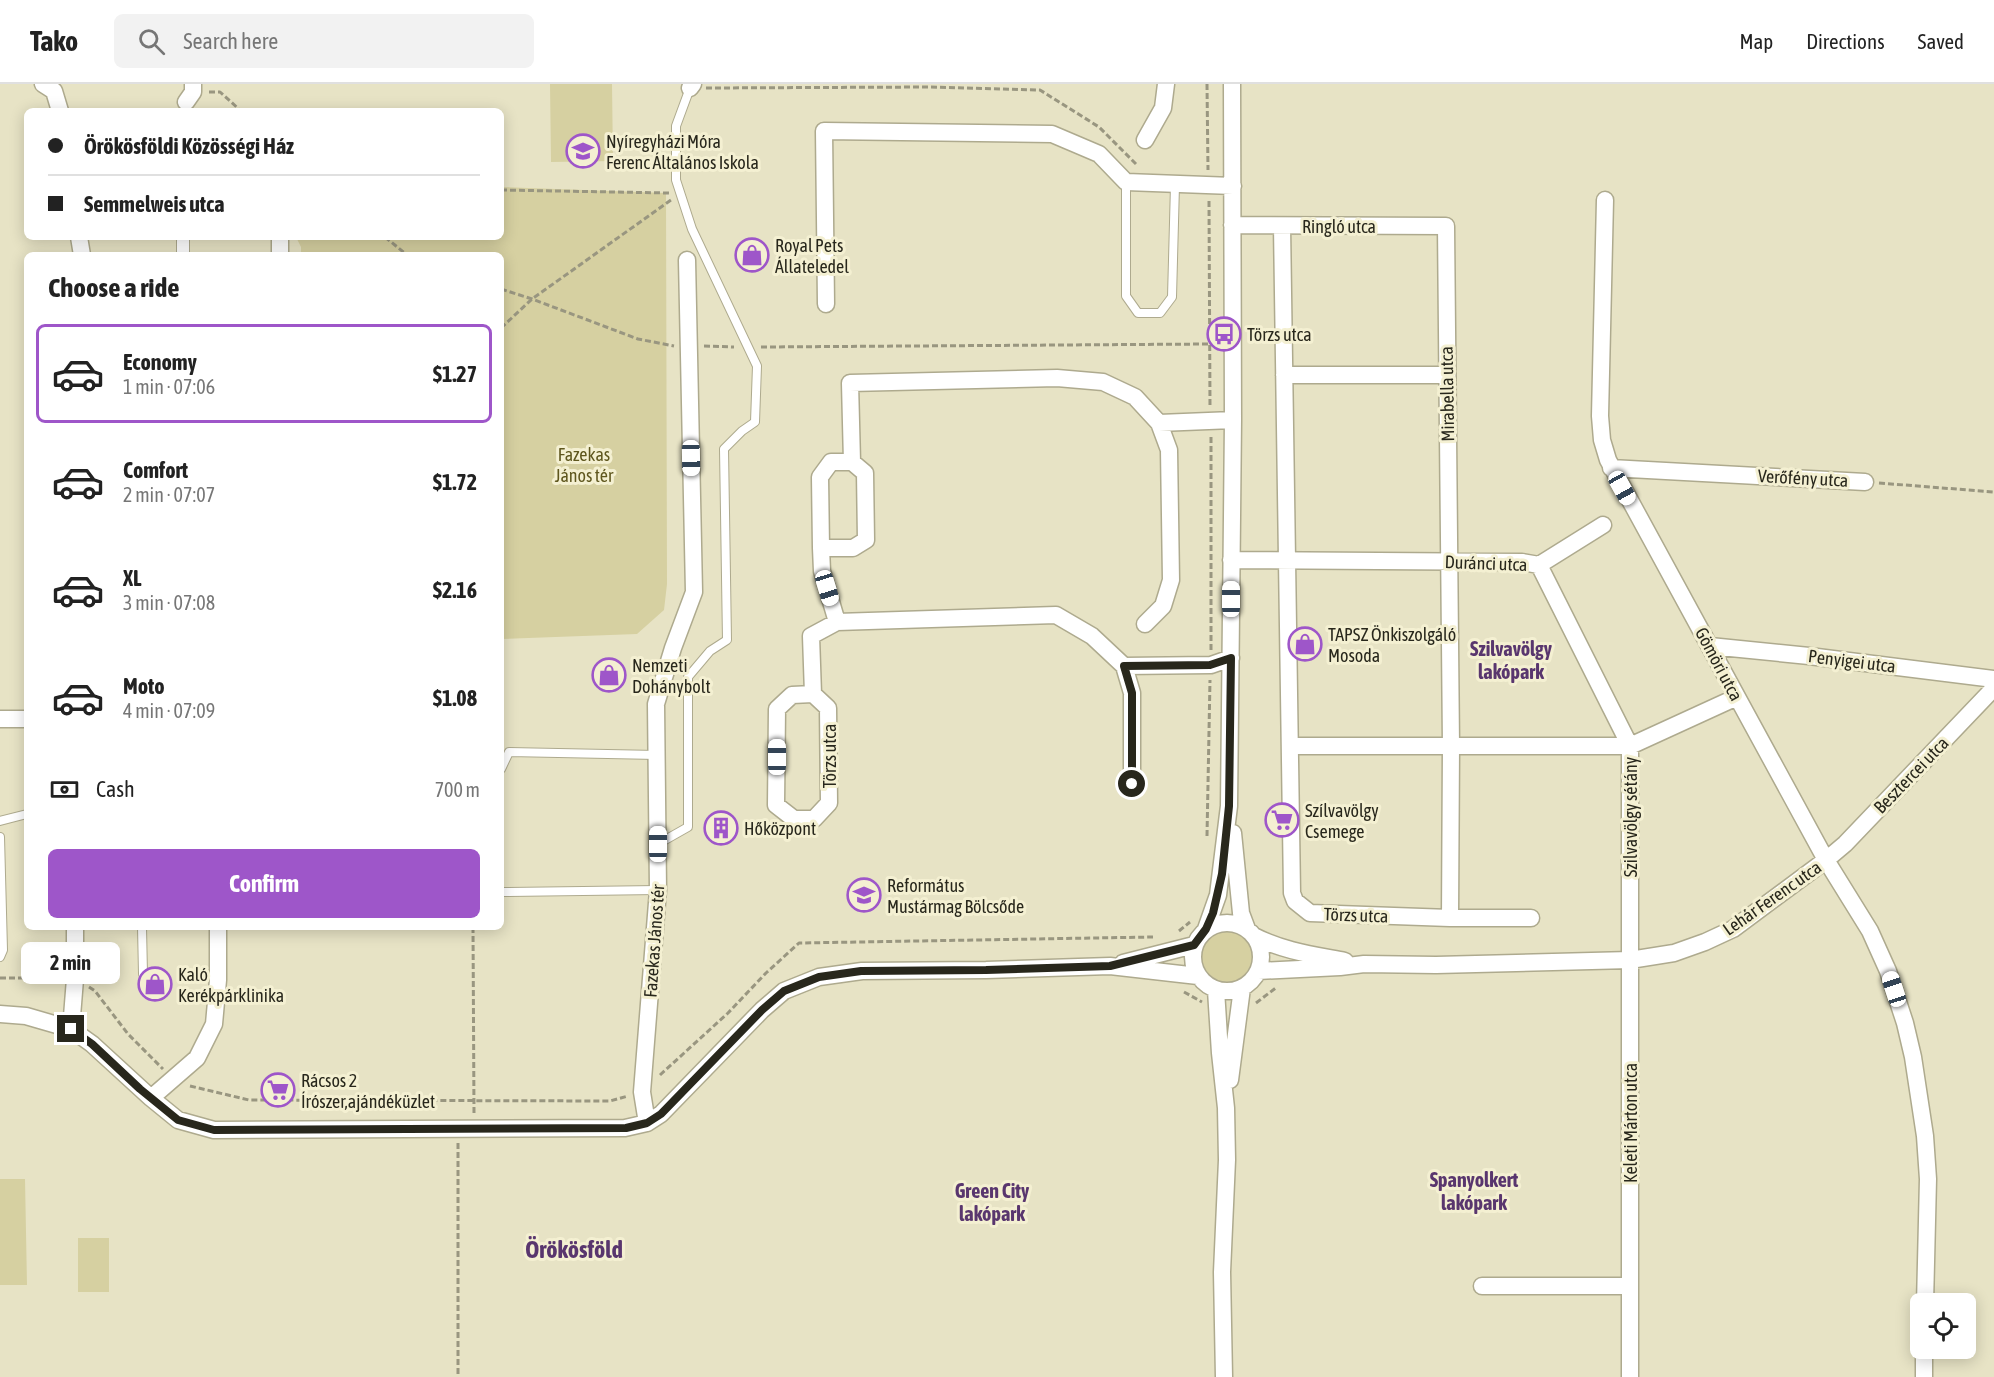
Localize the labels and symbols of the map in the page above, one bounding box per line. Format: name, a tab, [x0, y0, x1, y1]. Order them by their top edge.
place label: Nyíregyházi Móra Ferenc Általános Iskola	[606, 131, 759, 173]
school or university icon: Nyíregyházi Móra Ferenc Általános Iskola	[565, 133, 601, 169]
street label: Ringló utca	[1302, 216, 1376, 237]
place label: Royal Pets Állateledel	[775, 235, 849, 277]
shop icon: Royal Pets Állateledel	[734, 237, 770, 273]
bus stop icon: Törzs utca	[1206, 316, 1242, 352]
place label: Törzs utca	[1247, 324, 1312, 345]
street label: Mirabella utca	[1436, 346, 1458, 442]
car	[682, 440, 700, 476]
park label: Fazekas János tér	[555, 444, 614, 486]
street label: Verőfény utca	[1757, 465, 1849, 491]
car	[1605, 468, 1639, 508]
street label: Duránci utca	[1444, 551, 1528, 575]
car	[813, 568, 841, 608]
car	[1222, 581, 1240, 617]
place label: TAPSZ Önkiszolgáló Mosoda	[1328, 624, 1456, 666]
street label: Gömöri utca	[1691, 624, 1747, 704]
shop icon: TAPSZ Önkiszolgáló Mosoda	[1287, 626, 1323, 662]
district label: Szilvavölgy lakópark	[1470, 637, 1553, 683]
street label: Penyigei utca	[1807, 645, 1897, 677]
place label: Nemzeti Dohánybolt	[632, 655, 711, 697]
shop icon: Nemzeti Dohánybolt	[591, 657, 627, 693]
street label: Törzs utca	[819, 724, 840, 788]
street label: Besztercei utca	[1869, 732, 1953, 818]
car	[768, 739, 786, 775]
street label: Szilvavölgy sétány	[1620, 757, 1641, 877]
route start	[1118, 770, 1145, 797]
place label: Szílvavölgy Csemege	[1305, 800, 1379, 842]
supermarket icon: Szílvavölgy Csemege	[1264, 802, 1300, 838]
building icon: Hőközpont	[703, 810, 739, 846]
place label: Hőközpont	[744, 818, 816, 839]
car	[649, 826, 667, 862]
street label: Lehár Ferenc utca	[1719, 856, 1825, 940]
place label: Református Mustármag Bölcsőde	[887, 875, 1024, 917]
school or university icon: Református Mustármag Bölcsőde	[846, 877, 882, 913]
street label: Fazekas János tér	[640, 883, 668, 998]
street label: Törzs utca	[1323, 903, 1389, 927]
callout: 2 min	[22, 942, 121, 984]
place label: Kaló Kerékpárklinika	[178, 964, 284, 1006]
shop icon: Kaló Kerékpárklinika	[137, 966, 173, 1002]
car	[1880, 969, 1908, 1009]
route end	[57, 1015, 84, 1042]
street label: Keleti Márton utca	[1620, 1063, 1641, 1183]
place label: Rácsos 2 Írószer,ajándéküzlet	[301, 1070, 435, 1112]
supermarket icon: Rácsos 2 Írószer,ajándéküzlet	[260, 1072, 296, 1108]
district label: Spanyolkert lakópark	[1430, 1168, 1519, 1214]
district label: Green City lakópark	[955, 1179, 1030, 1225]
district label: Örökösföld	[525, 1236, 623, 1263]

